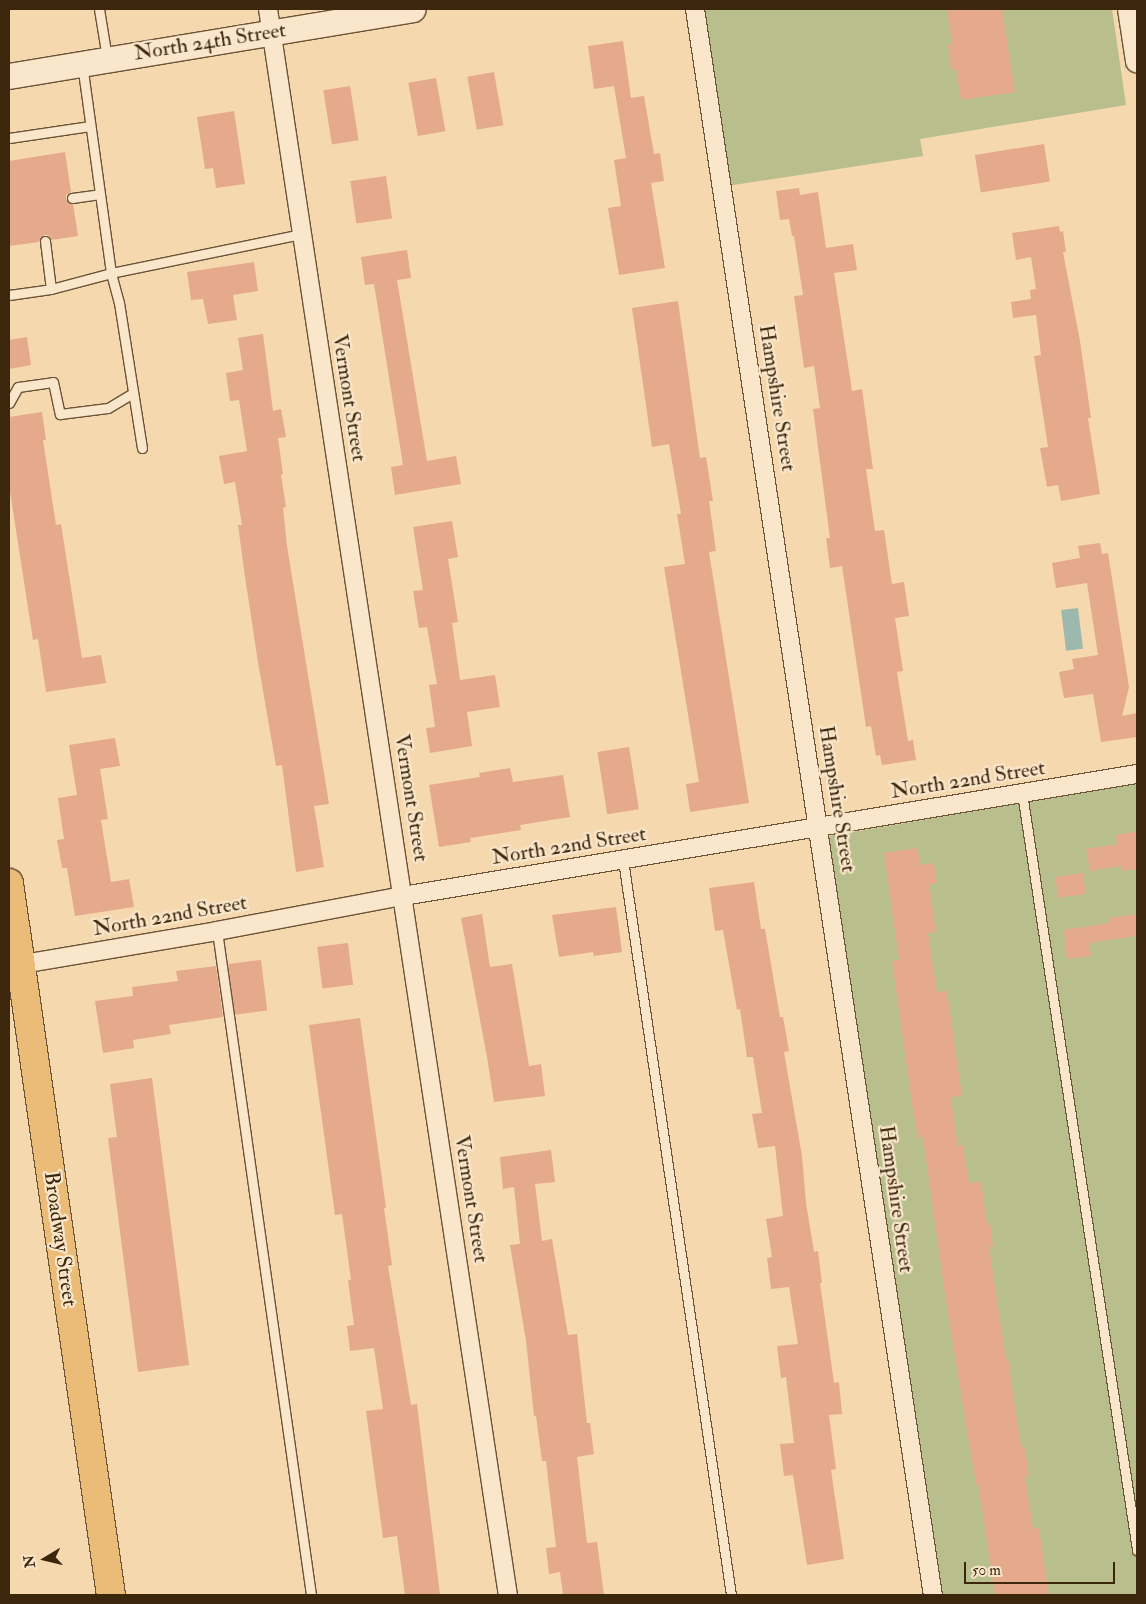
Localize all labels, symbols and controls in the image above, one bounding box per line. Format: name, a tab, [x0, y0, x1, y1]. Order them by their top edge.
street label: North 24th Street	[132, 18, 288, 66]
street label: Hampshire Street	[753, 323, 801, 473]
street label: Vermont Street	[326, 333, 372, 463]
street label: Hampshire Street	[813, 724, 861, 874]
street label: Vermont Street	[388, 733, 434, 863]
street label: North 22nd Street	[889, 755, 1047, 805]
street label: North 22nd Street	[490, 821, 648, 871]
street label: North 22nd Street	[91, 890, 249, 942]
street label: Hampshire Street	[873, 1124, 919, 1274]
street label: Vermont Street	[448, 1134, 494, 1264]
street label: Broadway Street	[38, 1170, 82, 1308]
north arrow	[20, 1534, 70, 1584]
scale bar	[966, 1552, 1117, 1584]
text: N	[20, 1554, 39, 1569]
text: 50 m	[972, 1561, 1001, 1580]

